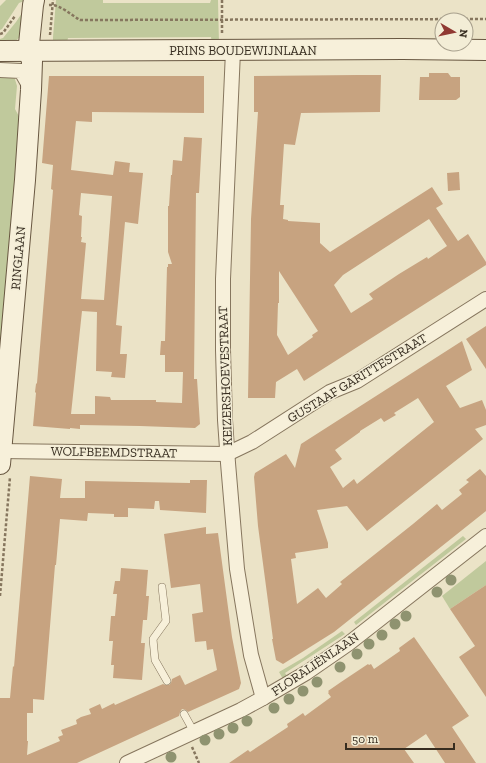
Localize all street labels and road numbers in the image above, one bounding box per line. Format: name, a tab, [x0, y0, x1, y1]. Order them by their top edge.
street label: PRINS BOUDEWIJNLAAN	[169, 43, 317, 58]
street label: RINGLAAN	[8, 225, 28, 291]
street label: KEIZERSHOEVESTRAAT	[215, 306, 235, 446]
street label: GUSTAAF GARITTESTRAAT	[285, 330, 429, 426]
street label: WOLFBEEMDSTRAAT	[51, 443, 177, 461]
street label: FLORALIËNLAAN	[268, 629, 362, 699]

